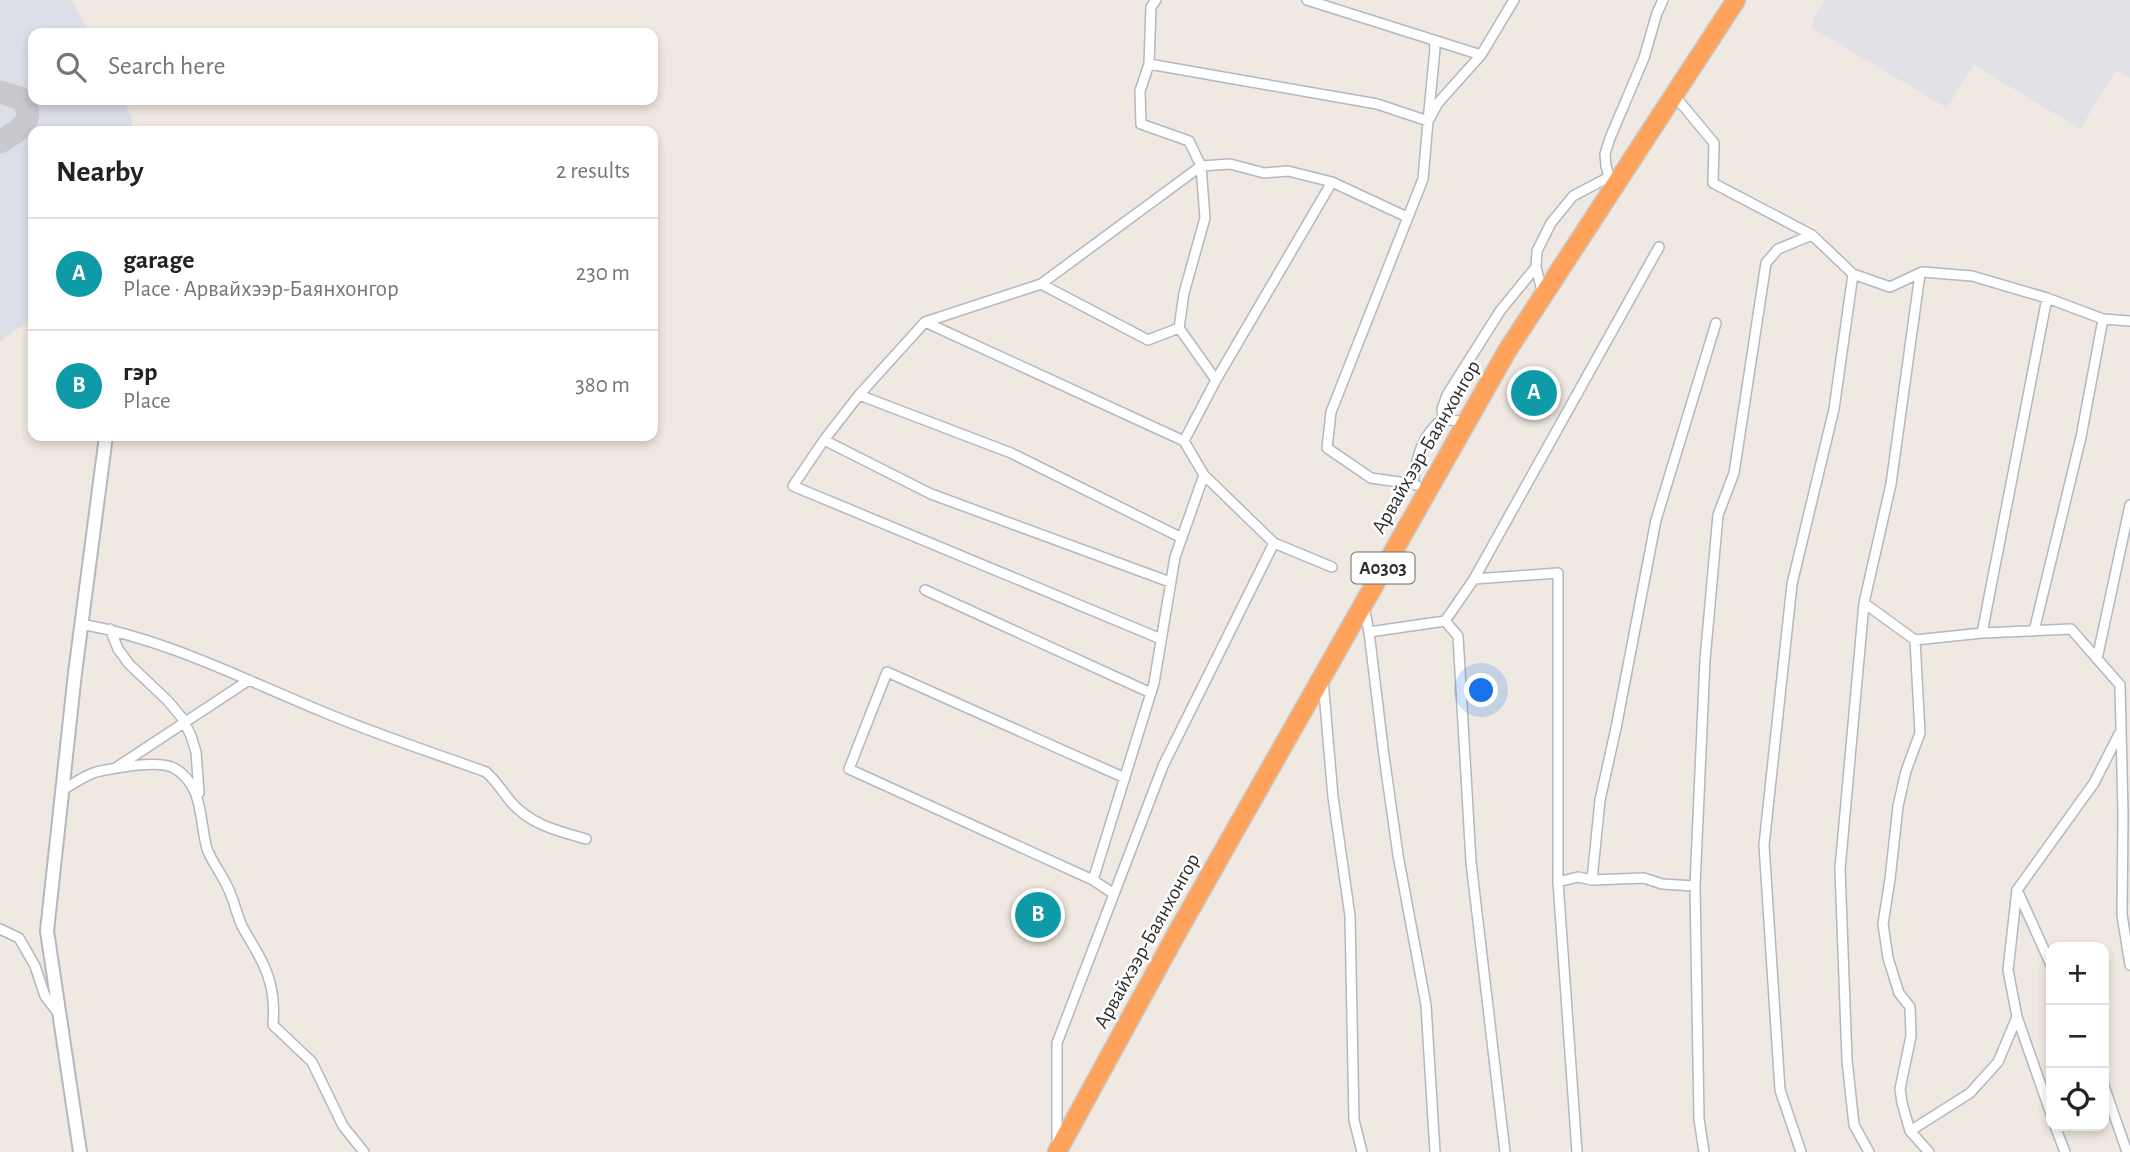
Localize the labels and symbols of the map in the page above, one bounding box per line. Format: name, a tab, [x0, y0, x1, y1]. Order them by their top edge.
street label: Арвайхээр-Баянхонгор	[1368, 357, 1484, 537]
pin: A	[1511, 367, 1557, 419]
road number: A0303	[1352, 552, 1414, 583]
your location	[1464, 673, 1498, 707]
street label: Арвайхээр-Баянхонгор	[1090, 850, 1204, 1032]
pin: B	[1015, 889, 1061, 941]

